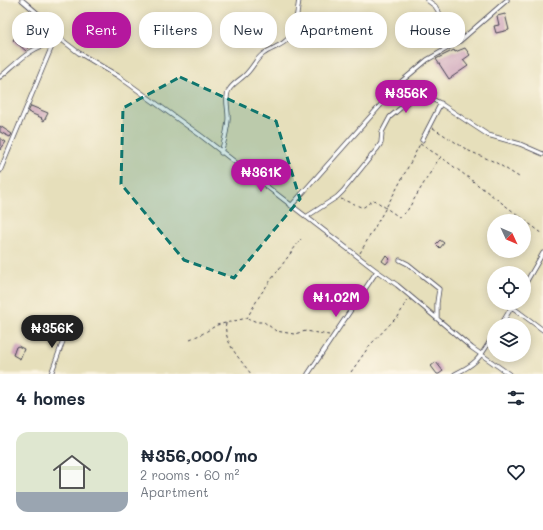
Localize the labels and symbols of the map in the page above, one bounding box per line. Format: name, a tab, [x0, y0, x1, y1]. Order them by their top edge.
pin: ₦356K	[378, 80, 434, 114]
pin: ₦361K	[233, 159, 289, 193]
north arrow	[487, 214, 531, 258]
pin: ₦1.02M	[303, 284, 369, 318]
pin: ₦356K	[24, 315, 80, 349]

